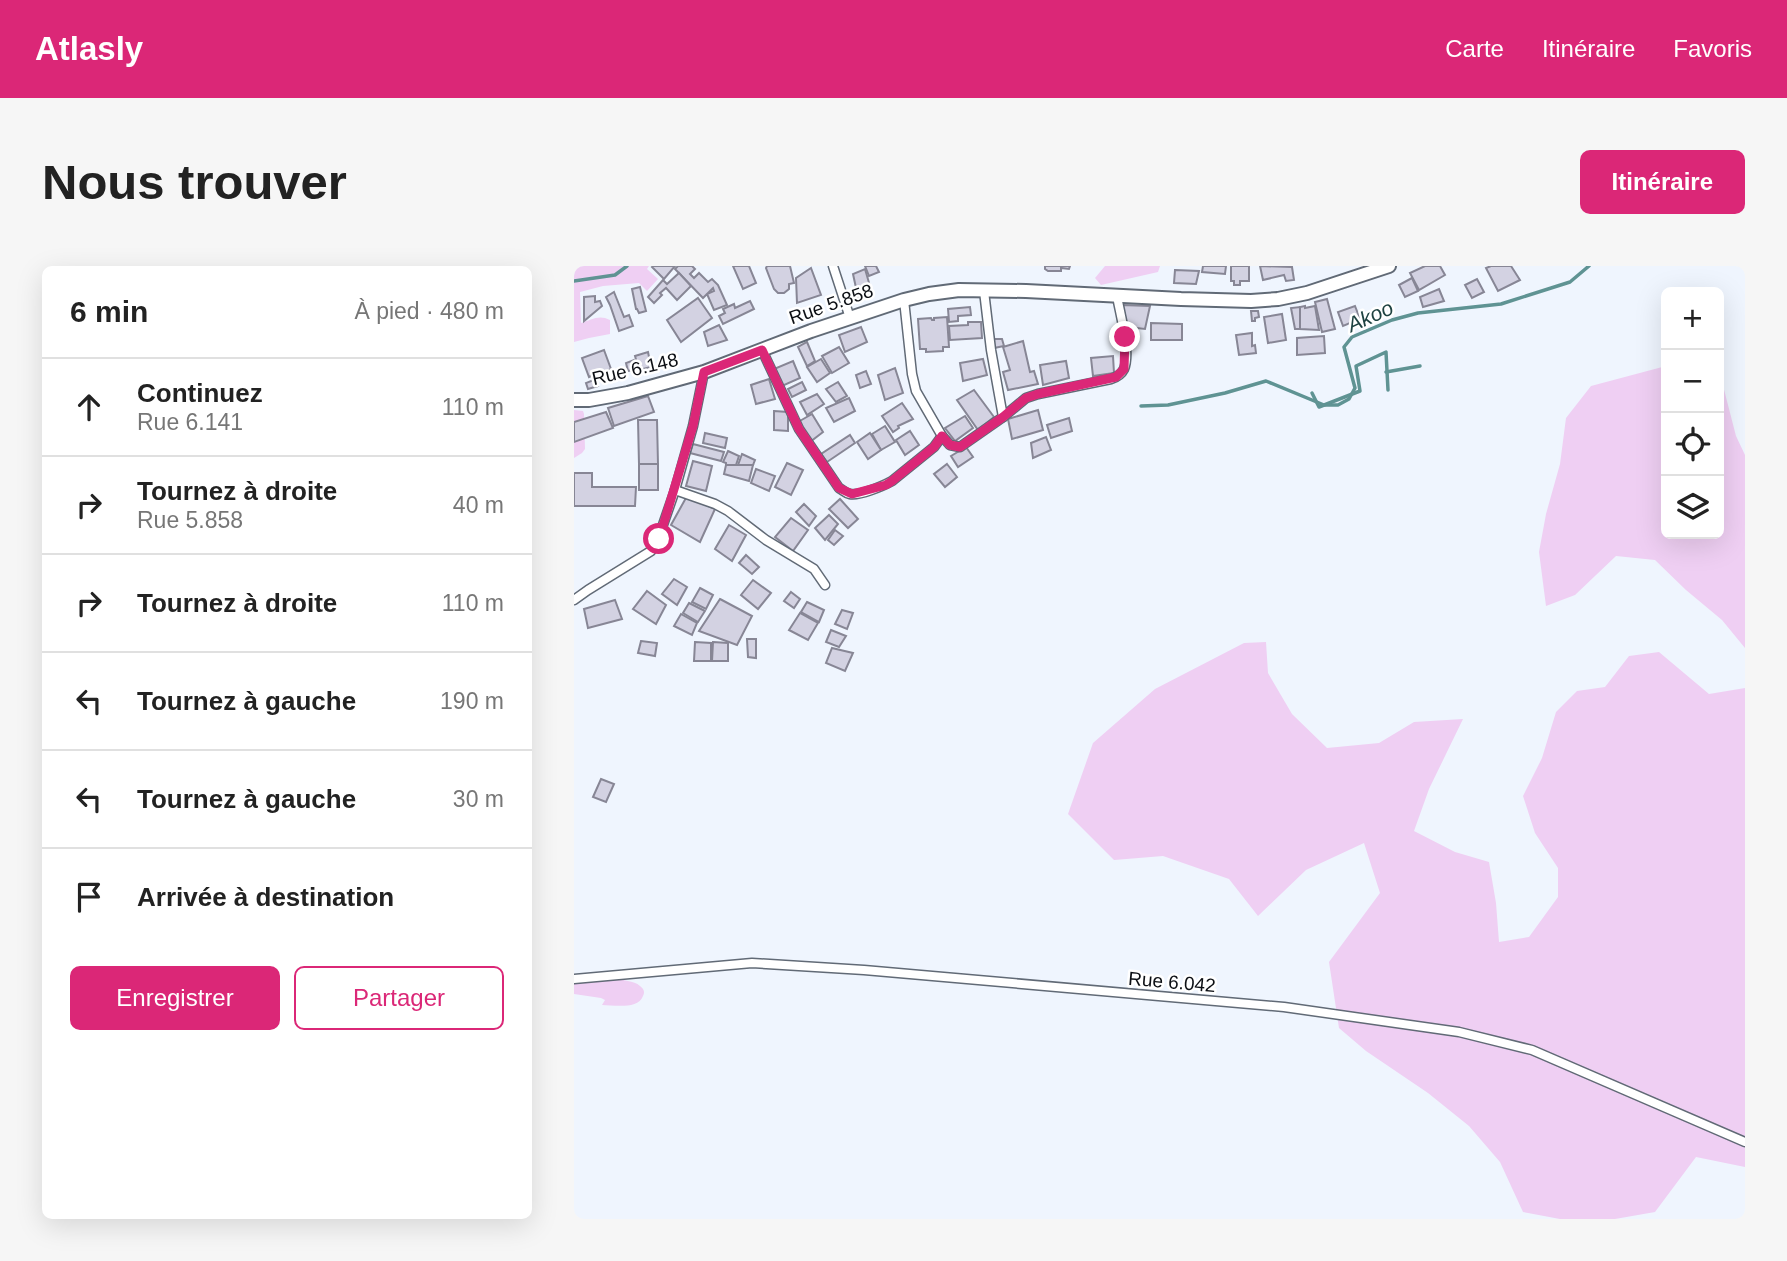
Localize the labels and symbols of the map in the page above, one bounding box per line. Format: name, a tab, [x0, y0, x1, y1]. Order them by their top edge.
street label: Rue 5.858	[786, 280, 876, 328]
water label: Akoo	[1342, 296, 1397, 337]
route end	[1109, 321, 1140, 352]
street label: Rue 6.148	[590, 349, 680, 389]
route start	[643, 523, 674, 554]
street label: Rue 6.042	[1127, 968, 1217, 996]

